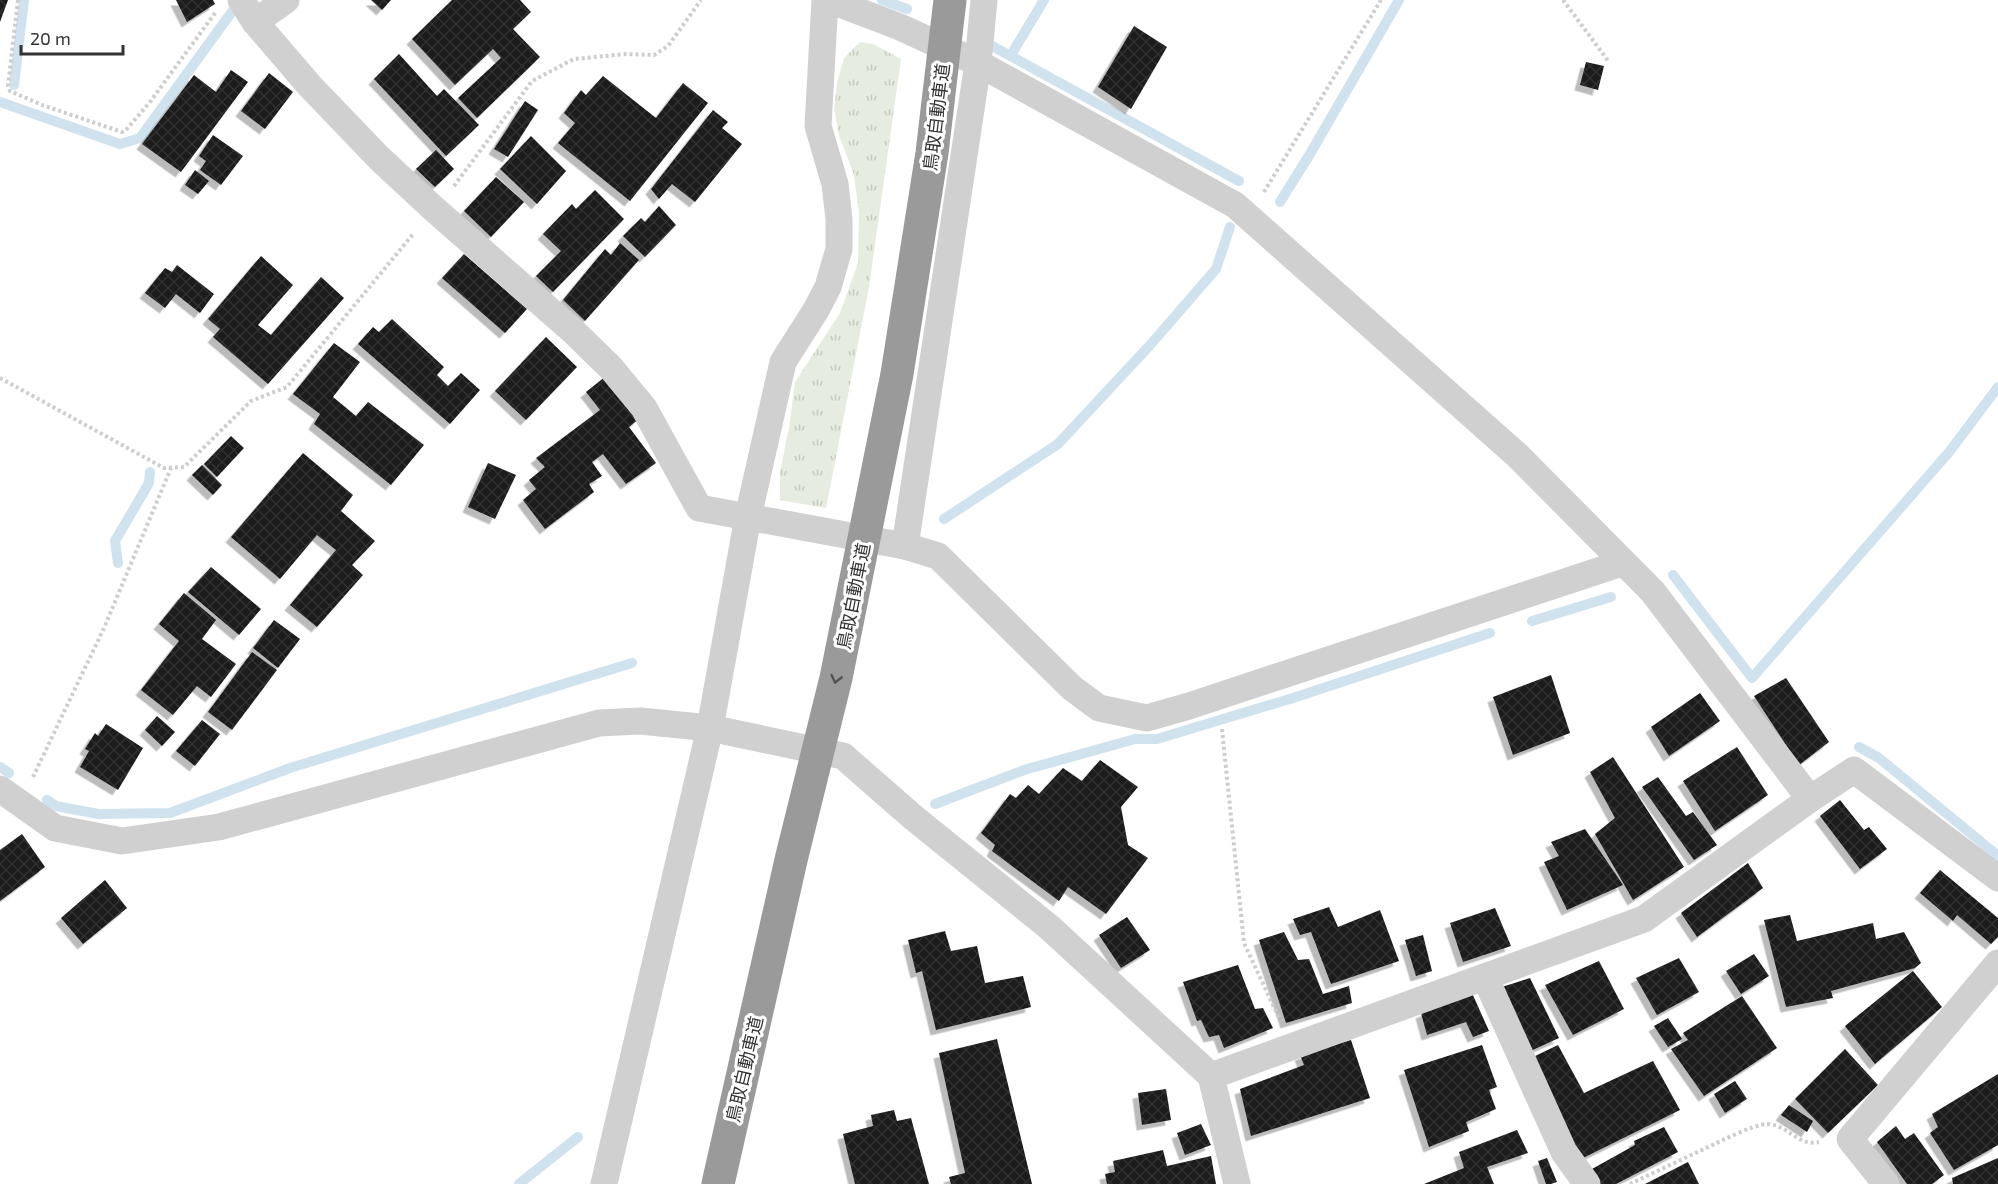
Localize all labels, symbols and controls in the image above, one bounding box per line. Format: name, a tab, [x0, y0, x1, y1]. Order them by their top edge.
scale bar	[21, 18, 123, 56]
text: 20 m	[30, 27, 71, 49]
street label: 鳥取自動車道	[919, 62, 953, 172]
street label: 鳥取自動車道	[832, 541, 874, 651]
one-way arrow	[830, 673, 843, 683]
street label: 鳥取自動車道	[721, 1014, 767, 1124]

